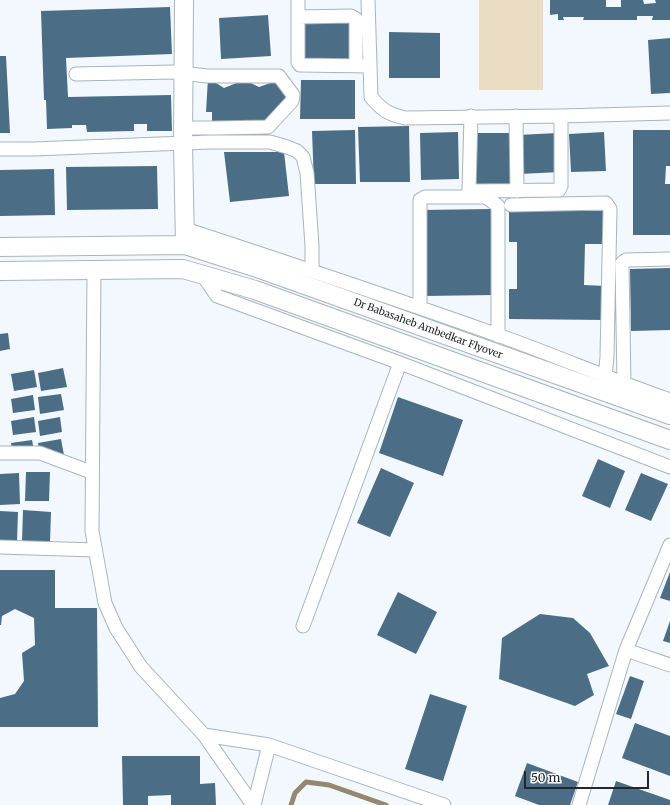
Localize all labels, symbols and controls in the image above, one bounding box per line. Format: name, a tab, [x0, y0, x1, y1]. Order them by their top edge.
street label: Dr Babasaheb Ambedkar Flyover	[352, 296, 504, 362]
scale bar	[526, 763, 651, 789]
text: 50 m	[531, 770, 560, 785]

